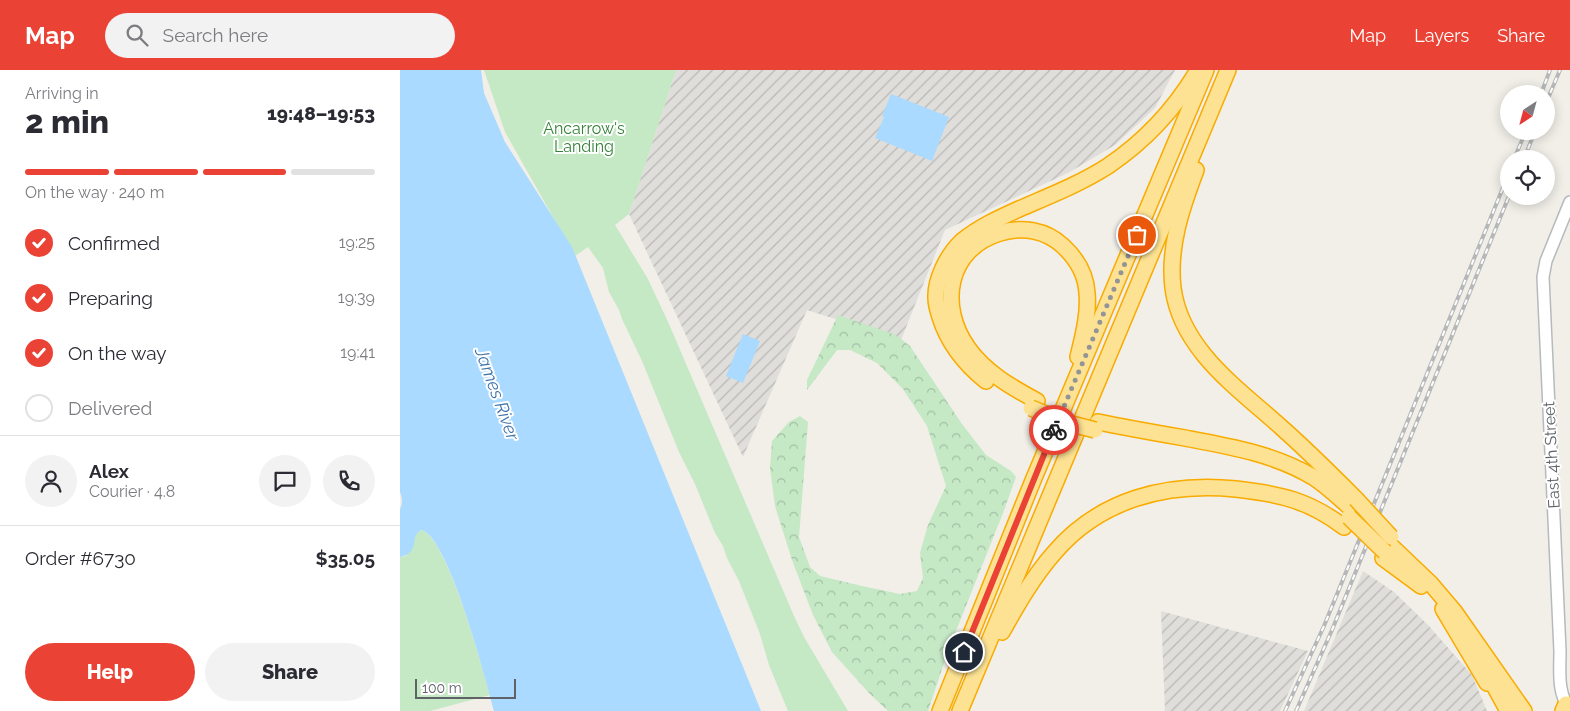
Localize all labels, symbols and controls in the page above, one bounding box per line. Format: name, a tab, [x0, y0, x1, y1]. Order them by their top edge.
search box	[105, 13, 455, 58]
text: Map	[25, 21, 75, 50]
icon: search	[123, 21, 151, 49]
text: Search here	[163, 24, 268, 46]
text: Map	[1350, 25, 1386, 46]
text: Layers	[1414, 25, 1469, 46]
text: Share	[1497, 25, 1545, 46]
text: Arriving in	[25, 84, 99, 103]
north arrow	[1500, 85, 1555, 140]
map controls	[1500, 85, 1555, 205]
text: 19:48–19:53	[267, 102, 375, 124]
text: 2 min	[25, 103, 109, 140]
park label: Ancarrow's Landing	[543, 119, 625, 156]
button: locate	[1500, 150, 1555, 205]
text: On the way · 240 m	[25, 183, 164, 202]
pin	[1116, 214, 1158, 256]
icon: bag	[1123, 221, 1151, 249]
icon: check	[25, 229, 53, 257]
text: Confirmed	[68, 232, 160, 254]
text: 19:25	[339, 233, 375, 252]
icon: check	[25, 284, 53, 312]
text: Preparing	[68, 287, 153, 309]
text: 19:39	[338, 288, 375, 307]
icon: check	[25, 339, 53, 367]
text: On the way	[68, 342, 167, 364]
text: 19:41	[340, 343, 375, 362]
water label: James River	[471, 344, 524, 444]
text: Delivered	[68, 397, 152, 419]
street label: East 4th Street	[1539, 400, 1564, 509]
courier	[1029, 405, 1079, 455]
icon: bike	[1040, 416, 1068, 444]
button: person	[25, 455, 77, 507]
button: chat	[259, 455, 311, 507]
button: phone	[323, 455, 375, 507]
text: Alex	[89, 460, 129, 482]
text: Courier · 4.8	[89, 482, 175, 501]
text: Order #6730	[25, 547, 136, 569]
text: $35.05	[315, 547, 375, 569]
pin	[943, 631, 985, 673]
icon: home	[950, 638, 978, 666]
button: Help	[25, 643, 195, 701]
button: Share	[205, 643, 375, 701]
scale bar	[415, 676, 516, 699]
text: 100 m	[422, 680, 462, 696]

